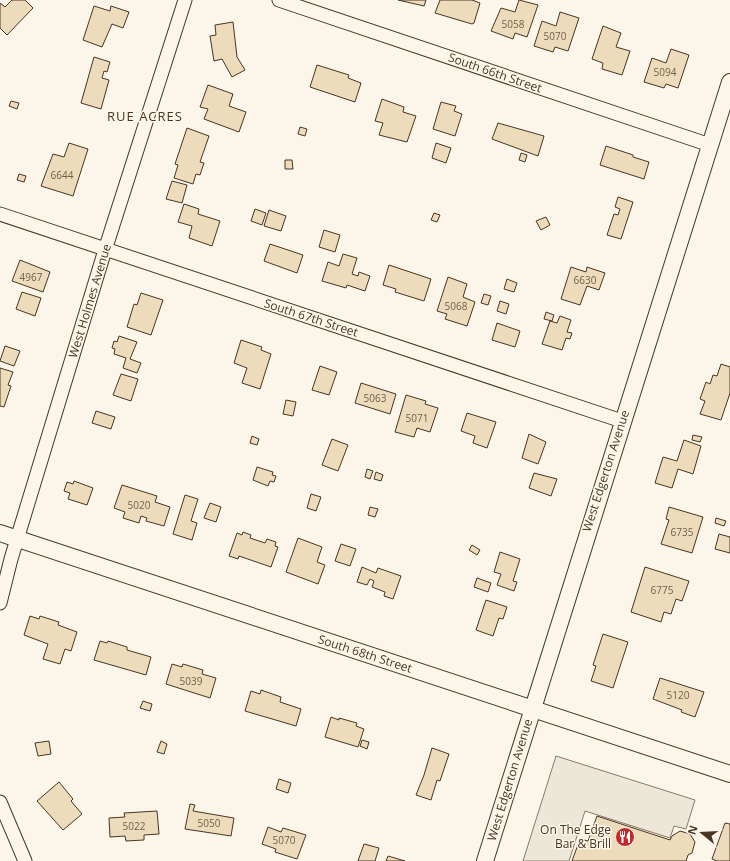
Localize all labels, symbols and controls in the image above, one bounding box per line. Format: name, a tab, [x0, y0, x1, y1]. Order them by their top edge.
house number: 5058	[502, 17, 525, 31]
house number: 5070	[544, 29, 567, 43]
street label: South 66th Street	[446, 49, 544, 97]
house number: 5094	[654, 65, 677, 79]
district label: RUE ACRES	[107, 107, 183, 125]
house number: 6644	[51, 168, 74, 182]
street label: West Holmes Avenue	[64, 241, 115, 360]
house number: 4967	[20, 270, 43, 284]
house number: 6630	[574, 273, 597, 287]
street label: South 67th Street	[262, 294, 360, 341]
house number: 5068	[445, 299, 468, 313]
house number: 5063	[364, 391, 387, 405]
street label: West Edgerton Avenue	[578, 408, 633, 534]
house number: 5071	[406, 411, 428, 425]
house number: 5020	[128, 498, 151, 512]
house number: 6735	[671, 525, 694, 539]
house number: 6775	[651, 583, 674, 597]
street label: South 68th Street	[316, 630, 414, 677]
house number: 5039	[180, 674, 203, 688]
house number: 5120	[667, 688, 690, 702]
street label: West Edgerton Avenue	[483, 716, 536, 843]
north arrow	[682, 813, 722, 853]
house number: 5050	[198, 816, 221, 830]
house number: 5022	[123, 819, 146, 833]
place label: On The Edge Bar & Brill	[540, 821, 611, 852]
text: N	[683, 823, 701, 836]
restaurant icon: On The Edge Bar & Brill	[614, 826, 636, 848]
house number: 5070	[273, 833, 296, 847]

